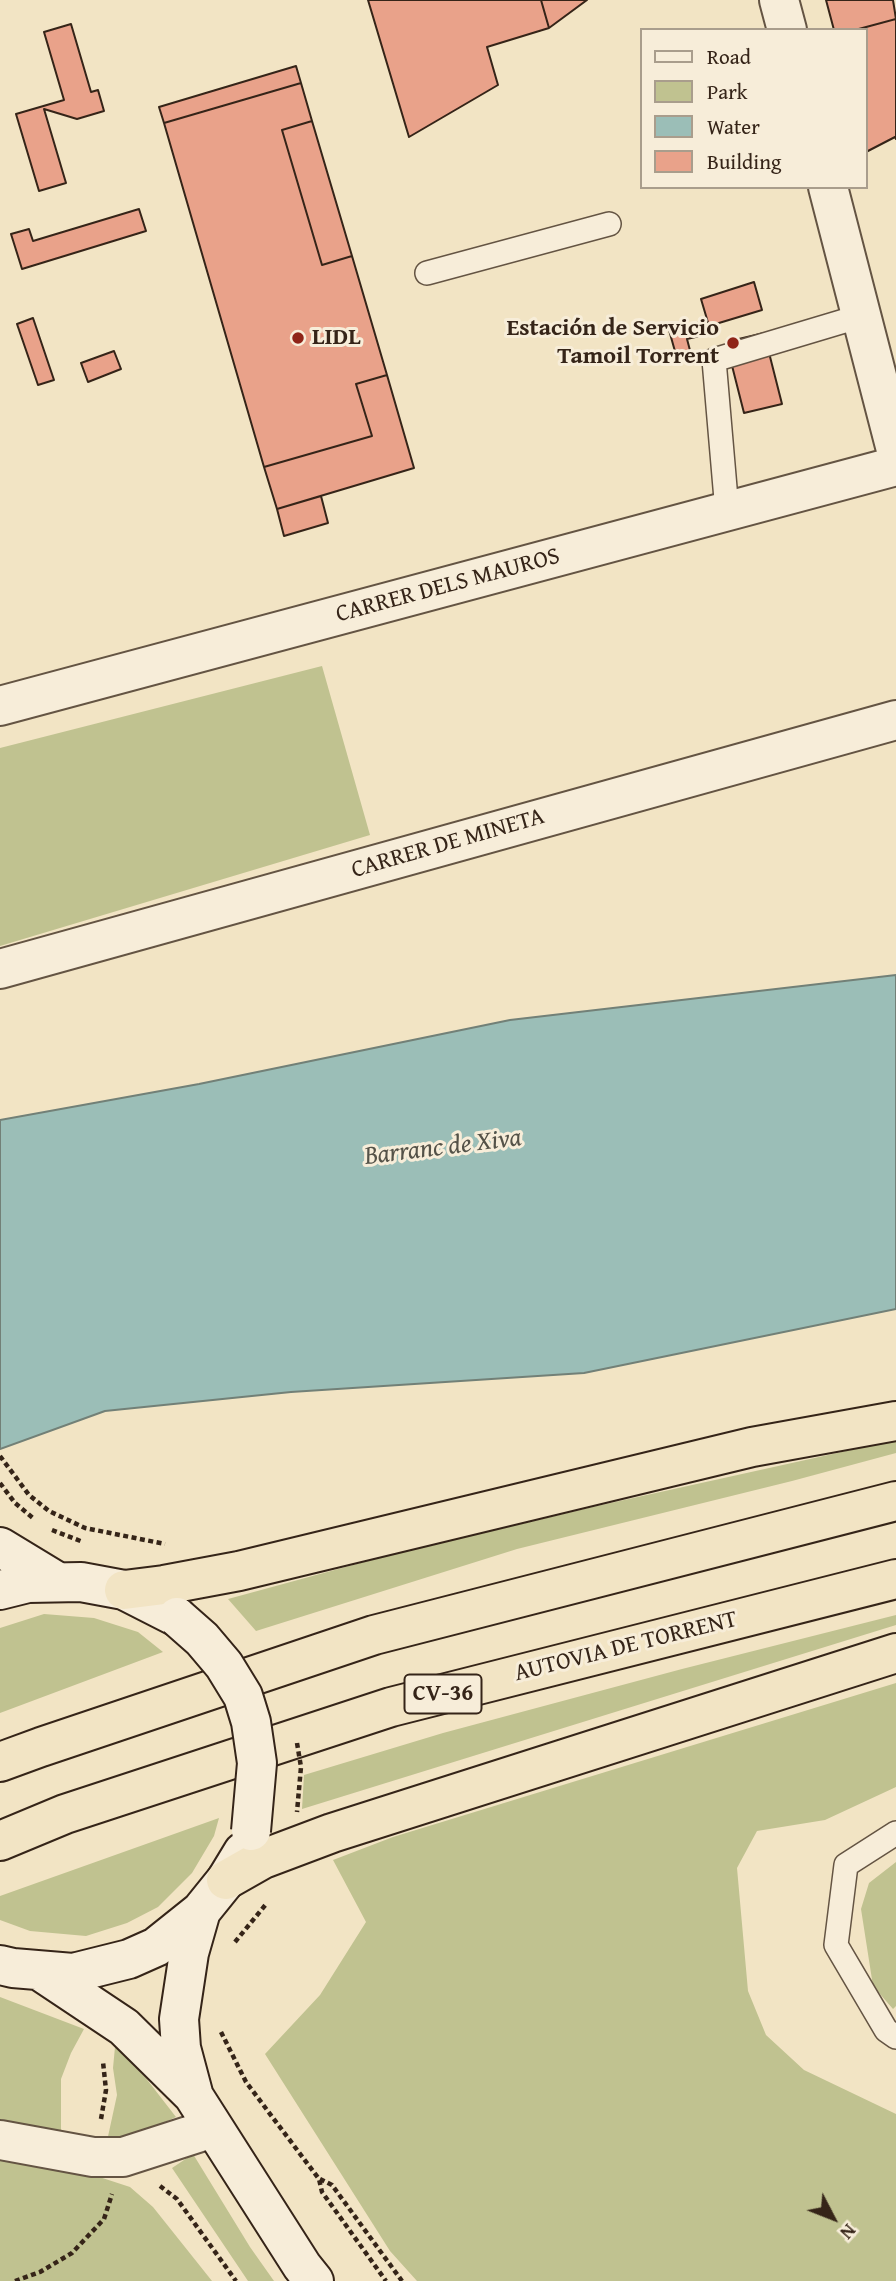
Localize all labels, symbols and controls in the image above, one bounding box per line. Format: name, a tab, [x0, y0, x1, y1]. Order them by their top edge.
legend	[640, 28, 868, 189]
text: Road	[707, 41, 751, 72]
text: Park	[707, 76, 748, 107]
text: Water	[707, 111, 760, 142]
text: Building	[707, 146, 781, 177]
place label: Estación de Servicio Tamoil Torrent	[506, 315, 719, 371]
place label: LIDL	[312, 324, 361, 352]
marker: LIDL	[290, 330, 306, 346]
marker: Estación de Servicio Tamoil Torrent	[725, 335, 741, 351]
street label: CARRER DELS MAUROS	[333, 542, 563, 630]
street label: CARRER DE MINETA	[348, 803, 548, 885]
water label: Barranc de Xiva	[363, 1123, 523, 1173]
street label: AUTOVIA DE TORRENT	[512, 1605, 740, 1689]
road number: CV-36	[404, 1674, 481, 1714]
north arrow	[798, 2183, 868, 2253]
text: N	[834, 2218, 863, 2246]

